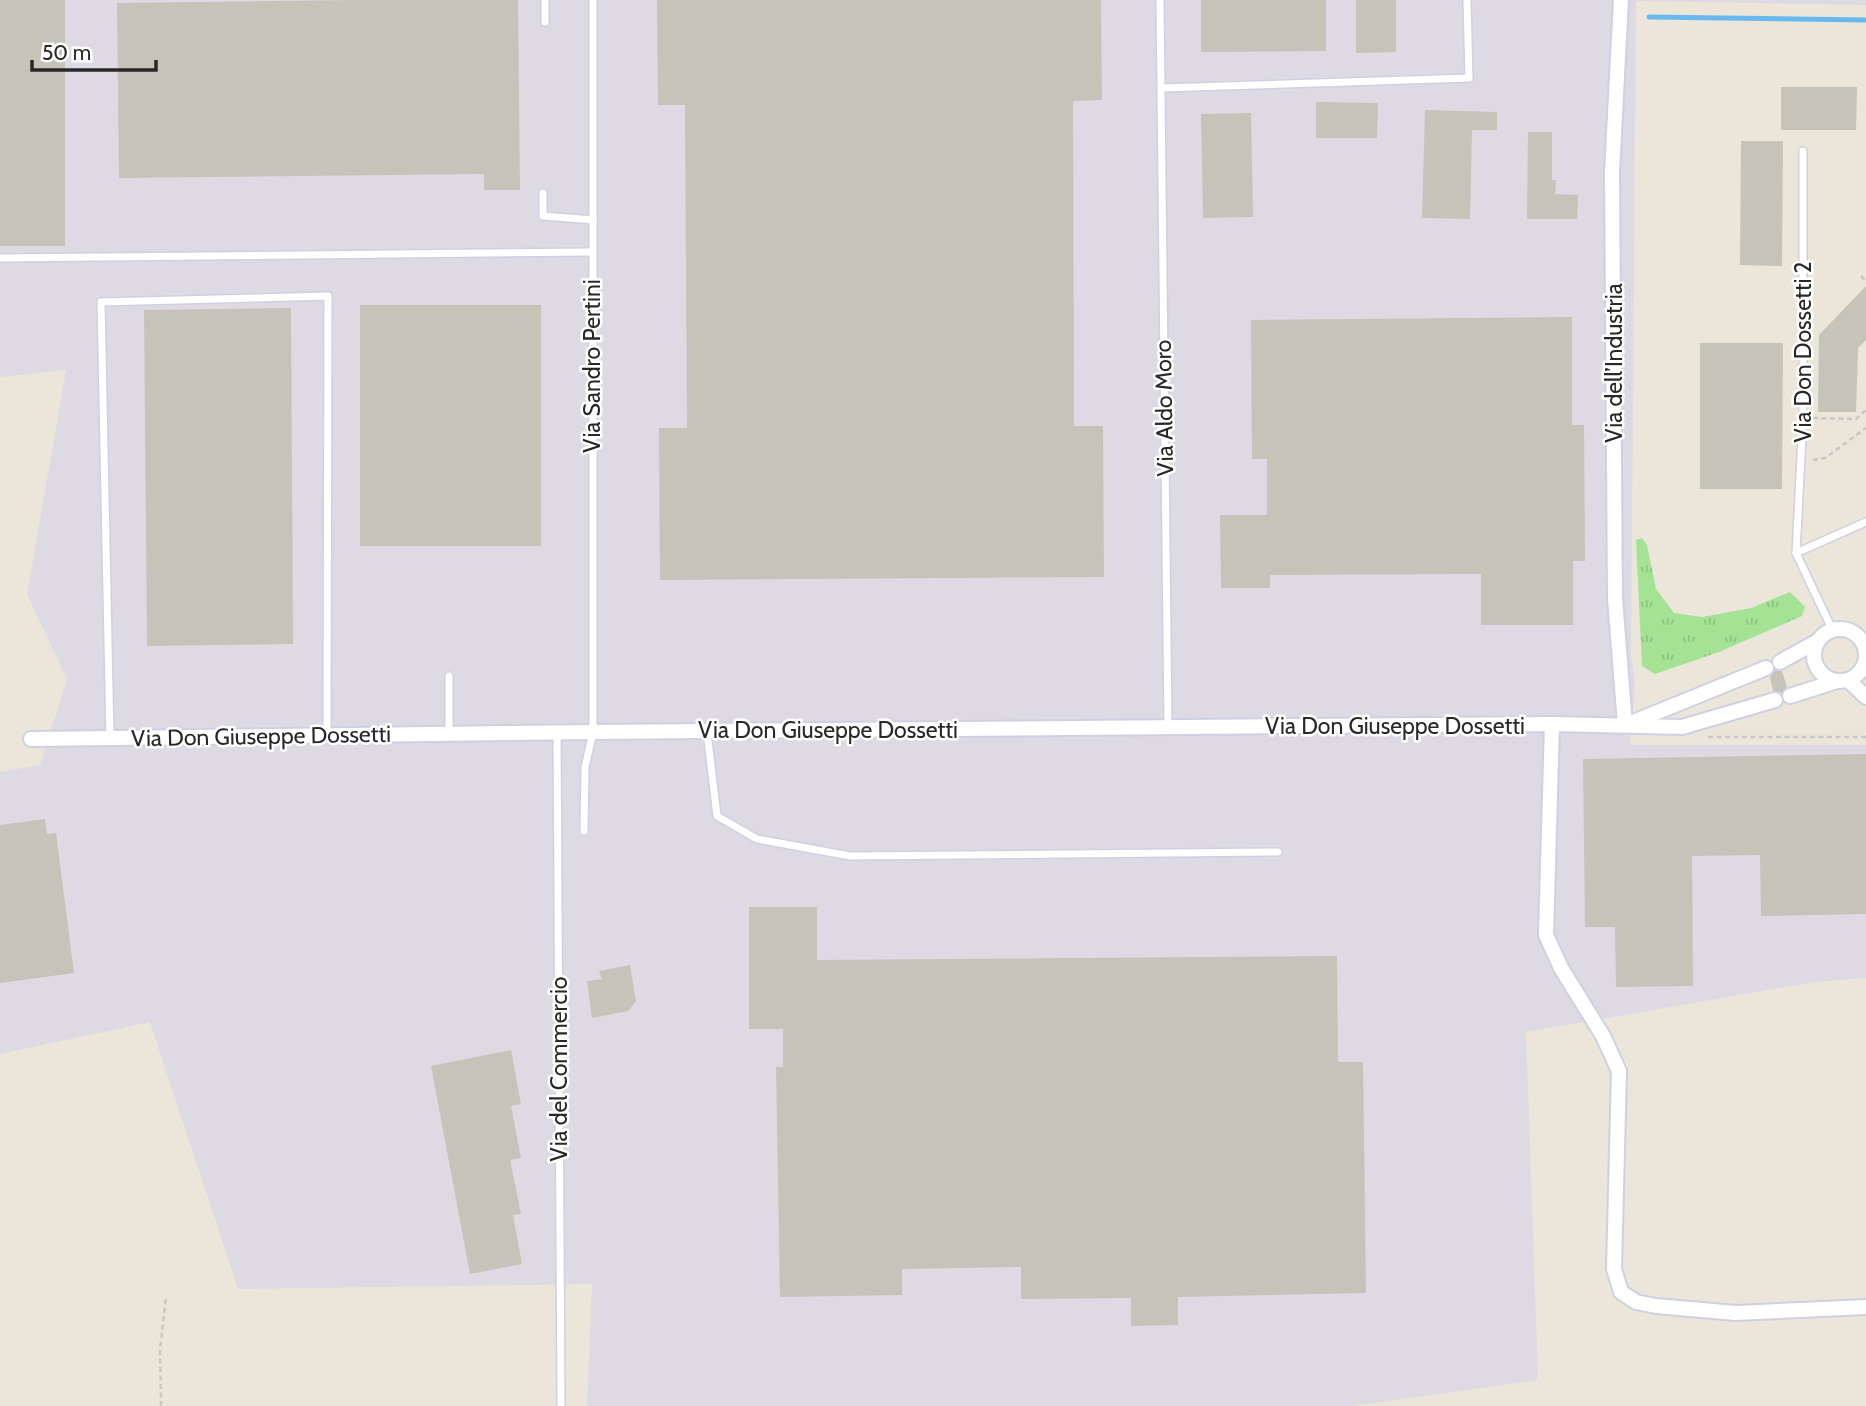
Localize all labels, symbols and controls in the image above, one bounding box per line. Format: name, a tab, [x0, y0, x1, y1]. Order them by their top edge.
scale bar	[32, 28, 156, 72]
text: 50 m	[42, 40, 91, 65]
street label: Via Don Dossetti 2	[1789, 261, 1817, 443]
street label: Via Sandro Pertini	[578, 279, 606, 453]
street label: Via dell’Industria	[1600, 283, 1628, 443]
street label: Via Aldo Moro	[1149, 339, 1179, 477]
street label: Via Don Giuseppe Dossetti	[1265, 712, 1525, 740]
street label: Via Don Giuseppe Dossetti	[698, 716, 958, 744]
street label: Via Don Giuseppe Dossetti	[131, 720, 391, 752]
street label: Via del Commercio	[545, 977, 573, 1161]

